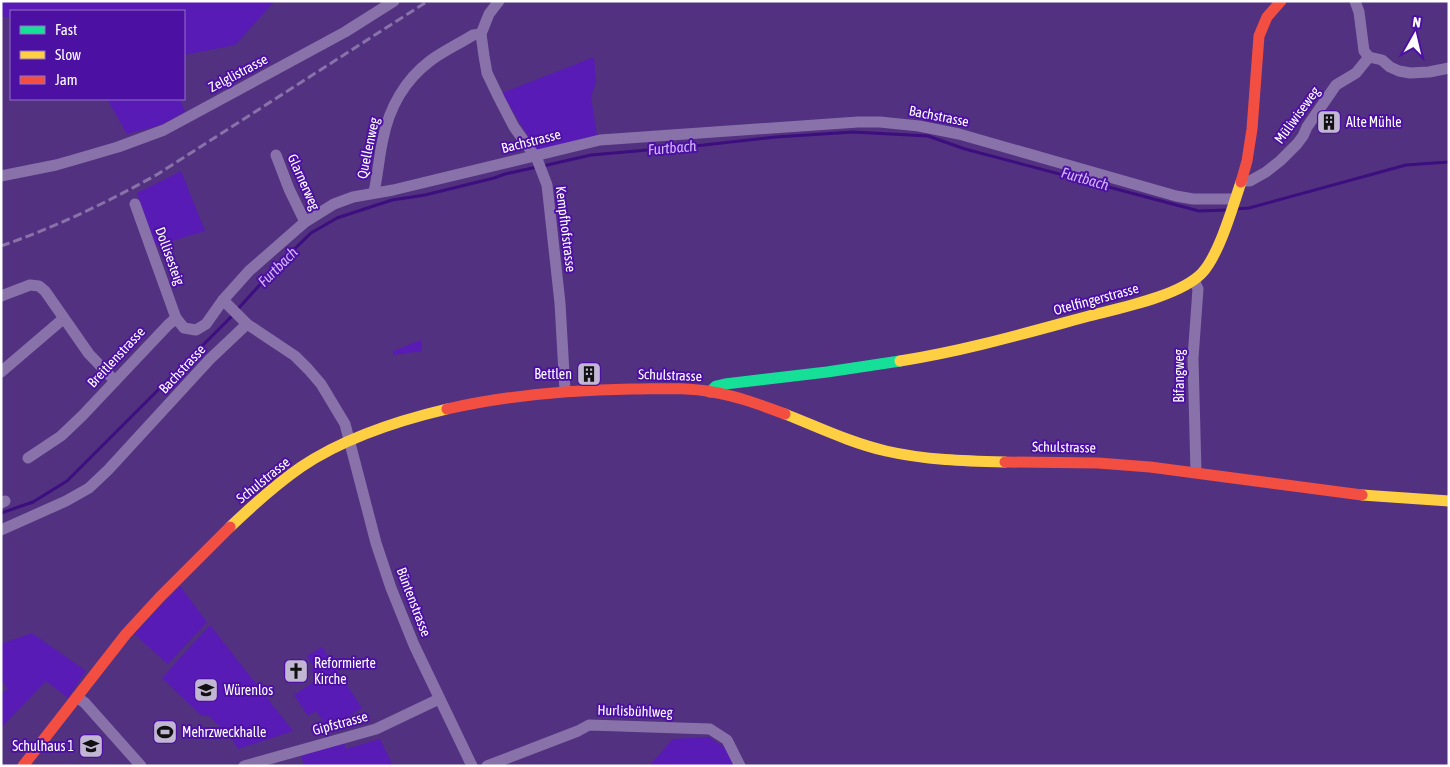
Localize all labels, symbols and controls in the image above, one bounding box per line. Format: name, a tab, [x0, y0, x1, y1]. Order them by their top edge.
legend	[10, 10, 185, 100]
north arrow	[1390, 10, 1440, 60]
text: N	[1412, 14, 1422, 31]
text: Fast	[55, 21, 77, 38]
text: Slow	[55, 46, 81, 63]
street label: Zelglistrasse	[206, 51, 270, 95]
text: Jam	[55, 71, 78, 88]
street label: Müliwiseweg	[1271, 83, 1323, 147]
street label: Bachstrasse	[908, 102, 970, 130]
building icon: Alte Mühle	[1316, 109, 1342, 135]
place label: Alte Mühle	[1346, 114, 1402, 130]
street label: Quellenweg	[354, 116, 382, 180]
street label: Bachstrasse	[500, 126, 562, 156]
water label: Furtbach	[647, 137, 697, 158]
street label: Glarnerweg	[285, 152, 323, 212]
water label: Furtbach	[1059, 164, 1111, 193]
street label: Kempfhofstrasse	[553, 185, 579, 273]
street label: Dollisesteig	[152, 225, 188, 287]
water label: Furtbach	[254, 243, 301, 290]
street label: Otelfingerstrasse	[1052, 280, 1140, 318]
street label: Breitlenstrasse	[84, 324, 148, 390]
street label: Bachstrasse	[155, 341, 209, 397]
street label: Bifangweg	[1171, 349, 1187, 403]
building icon: Bettlen	[576, 361, 602, 387]
place label: Bettlen	[534, 366, 572, 382]
street label: Schulstrasse	[638, 366, 702, 384]
street label: Schulstrasse	[1032, 438, 1096, 456]
street label: Schulstrasse	[233, 454, 293, 506]
street label: Büntenstrasse	[393, 565, 435, 639]
place label: Reformierte Kirche	[314, 655, 376, 687]
church icon: Reformierte Kirche	[283, 658, 309, 684]
school or university icon: Würenlos	[193, 677, 219, 703]
place label: Würenlos	[224, 682, 273, 698]
street label: Hurlisbühlweg	[597, 702, 673, 720]
street label: Gipfstrasse	[311, 708, 369, 738]
sports icon: Mehrzweckhalle	[152, 719, 178, 745]
place label: Mehrzweckhalle	[182, 724, 266, 740]
school or university icon: Schulhaus 1	[78, 733, 104, 759]
place label: Schulhaus 1	[12, 738, 74, 754]

